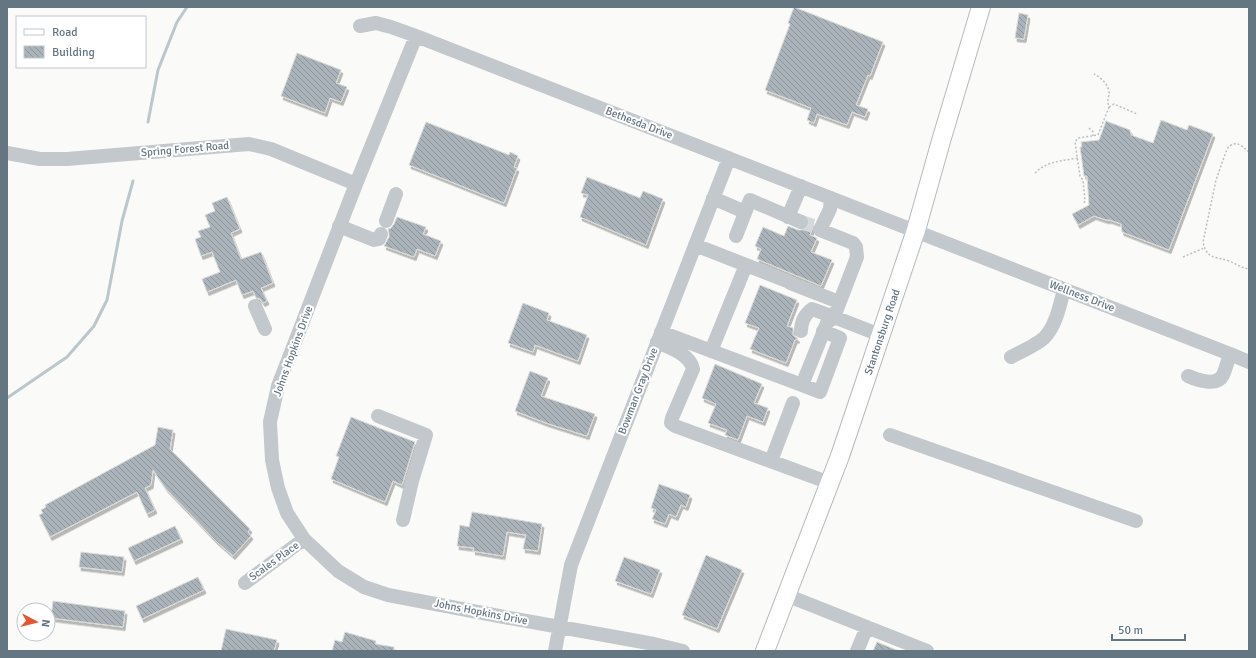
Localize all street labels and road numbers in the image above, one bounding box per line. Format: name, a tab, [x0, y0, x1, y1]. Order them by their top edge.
street label: Bethesda Drive	[604, 104, 674, 142]
street label: Spring Forest Road	[140, 139, 230, 159]
street label: Wellness Drive	[1047, 278, 1117, 314]
street label: Stantonsburg Road	[861, 287, 902, 376]
street label: Johns Hopkins Drive	[271, 304, 315, 398]
street label: Bowman Gray Drive	[616, 346, 660, 436]
street label: Scales Place	[247, 539, 301, 583]
street label: Johns Hopkins Drive	[433, 597, 529, 627]

